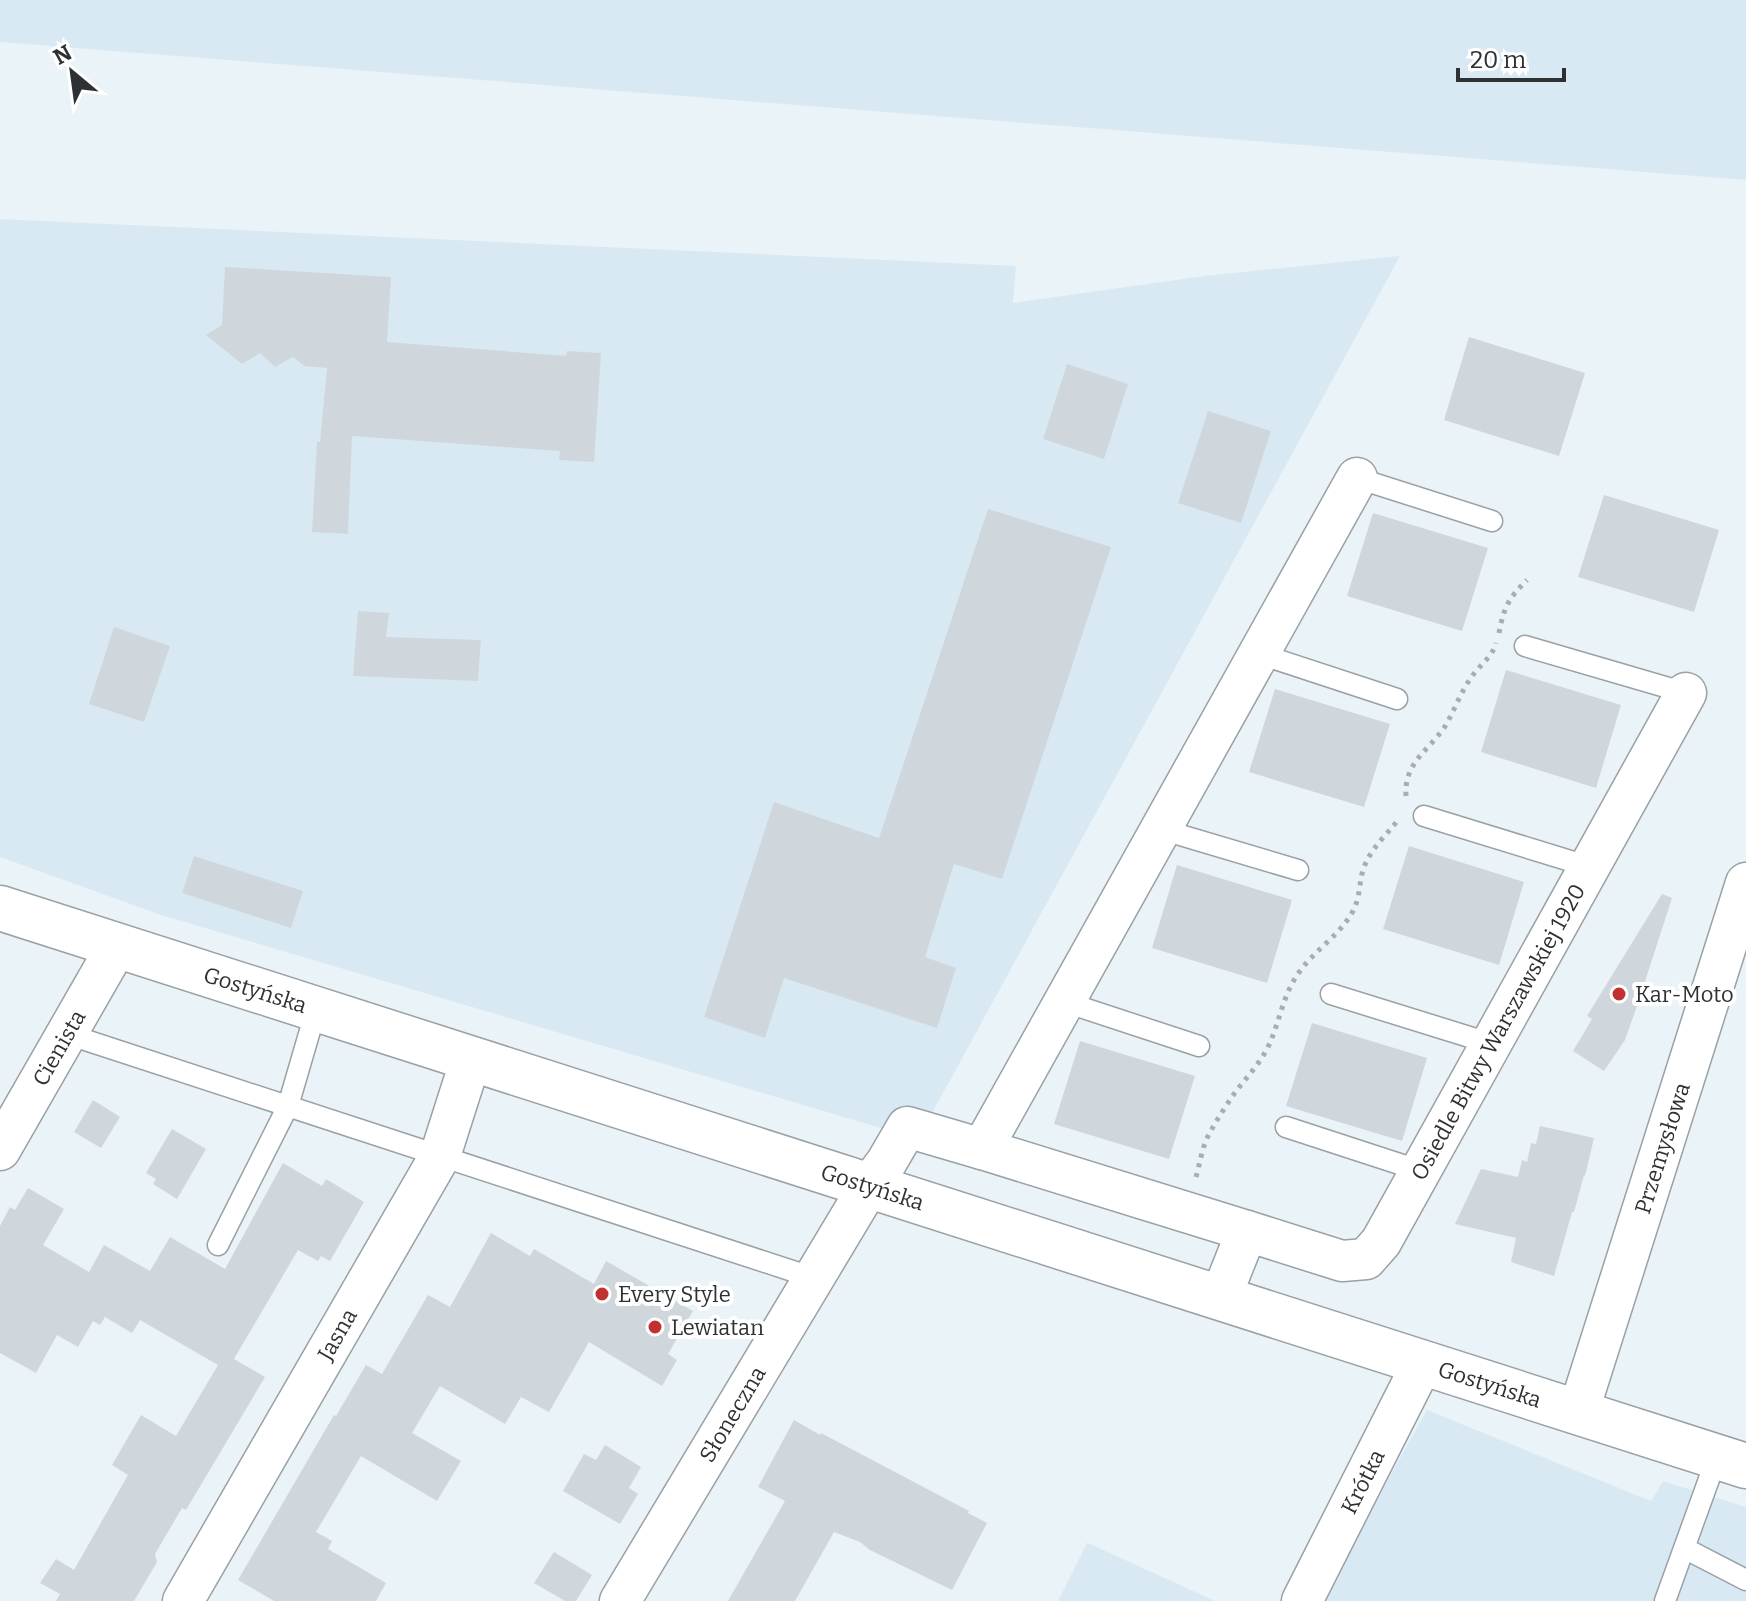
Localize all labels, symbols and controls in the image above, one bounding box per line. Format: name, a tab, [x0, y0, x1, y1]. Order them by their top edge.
north arrow	[32, 32, 112, 112]
scale bar	[1458, 32, 1564, 82]
text: N	[49, 39, 77, 71]
text: 20 m	[1470, 46, 1526, 74]
street label: Osiedle Bitwy Warszawskiej 1920	[1405, 879, 1591, 1185]
street label: Gostyńska	[200, 961, 310, 1019]
place label: Kar-Moto	[1635, 981, 1734, 1008]
marker: Kar-Moto	[1610, 985, 1628, 1003]
street label: Cienista	[27, 1005, 91, 1091]
street label: Przemysłowa	[1629, 1079, 1696, 1217]
street label: Gostyńska	[817, 1158, 927, 1216]
place label: Every Style	[618, 1281, 731, 1308]
marker: Every Style	[593, 1285, 611, 1303]
street label: Jasna	[311, 1304, 363, 1366]
place label: Lewiatan	[671, 1314, 764, 1341]
marker: Lewiatan	[646, 1318, 664, 1336]
street label: Gostyńska	[1435, 1355, 1545, 1414]
street label: Słoneczna	[693, 1361, 772, 1467]
street label: Krótka	[1335, 1445, 1391, 1518]

